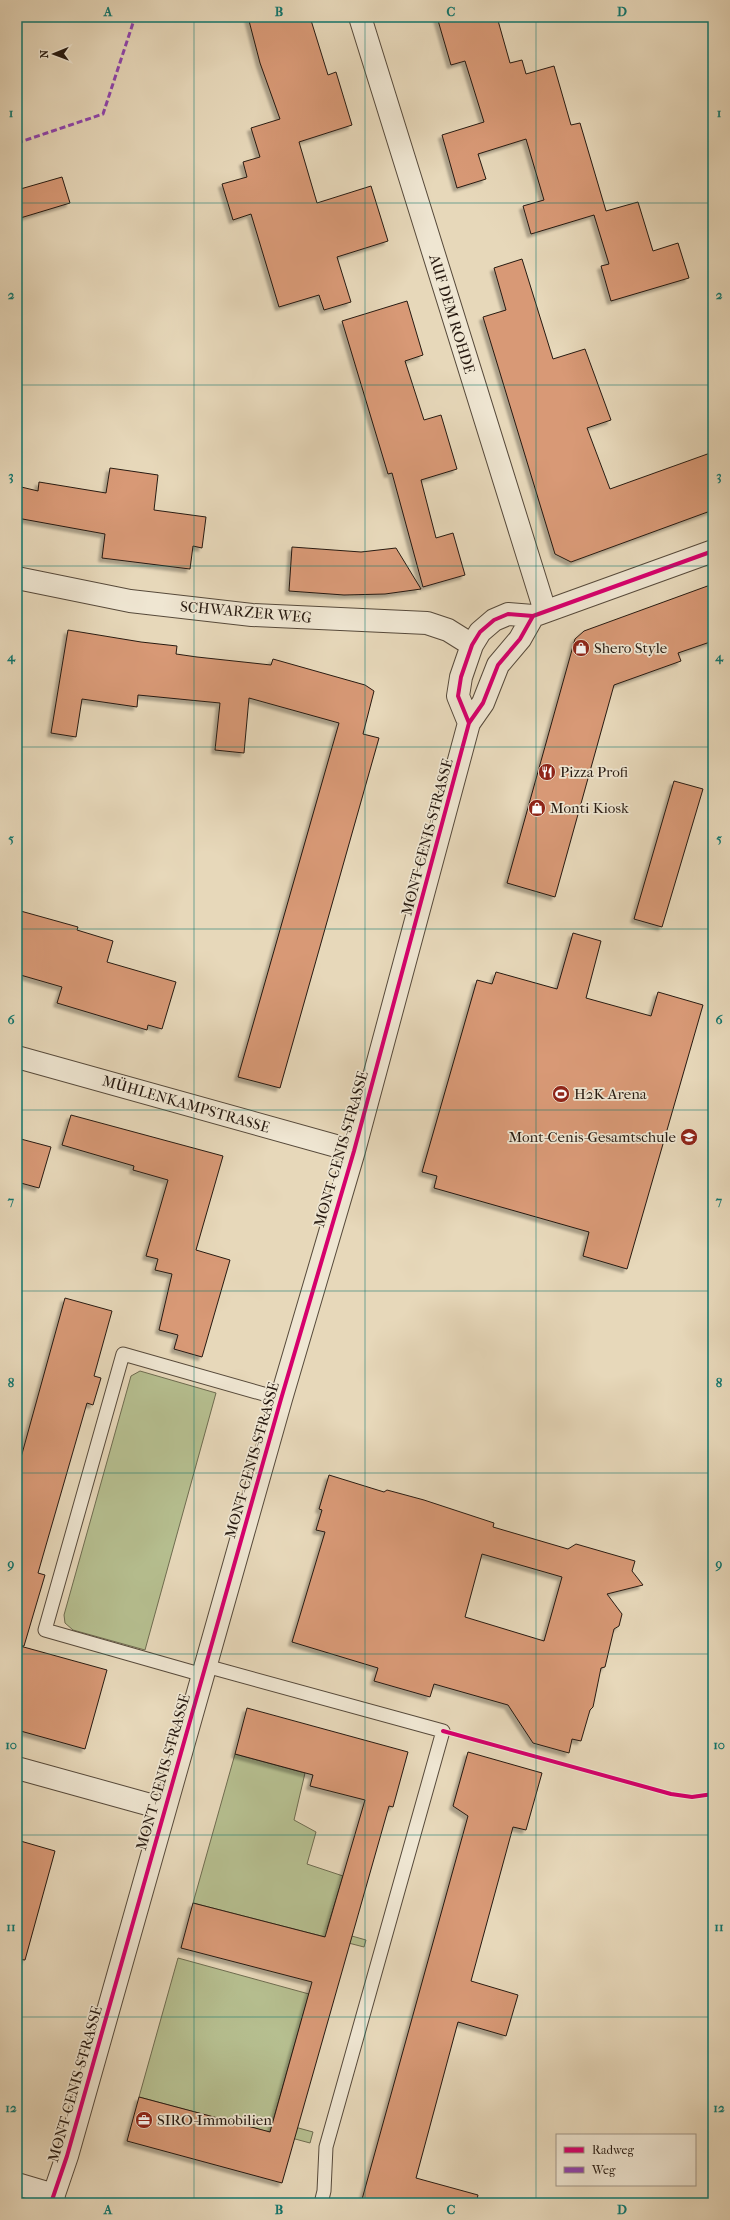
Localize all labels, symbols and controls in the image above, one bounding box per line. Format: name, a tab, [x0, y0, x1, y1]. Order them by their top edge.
text: A	[103, 4, 113, 19]
text: B	[275, 4, 284, 19]
text: C	[447, 4, 456, 19]
text: D	[617, 4, 627, 19]
north arrow	[34, 34, 74, 74]
text: N	[38, 49, 51, 58]
text: 1	[9, 105, 14, 120]
text: 1	[717, 105, 722, 120]
street label: AUF DEM ROHDE	[425, 251, 479, 376]
text: 2	[8, 287, 15, 302]
text: 2	[716, 287, 723, 302]
text: 3	[8, 468, 14, 484]
text: 3	[716, 468, 722, 484]
street label: SCHWARZER WEG	[179, 597, 313, 627]
shop icon: Shero Style	[571, 638, 591, 658]
place label: Shero Style	[594, 639, 668, 657]
text: 4	[6, 649, 16, 665]
text: 4	[714, 649, 724, 665]
street label: MONT-CENIS-STRASSE	[397, 757, 457, 917]
restaurant icon: Pizza Profi	[537, 762, 557, 782]
place label: Pizza Profi	[560, 763, 629, 781]
shop icon: Monti Kiosk	[527, 798, 547, 818]
place label: Monti Kiosk	[550, 799, 629, 817]
text: 5	[8, 831, 14, 846]
text: 5	[716, 831, 722, 846]
text: 6	[7, 1012, 15, 1027]
text: 6	[715, 1012, 723, 1027]
street label: MONT-CENIS-STRASSE	[310, 1069, 372, 1229]
street label: MÜHLENKAMPSTRASSE	[100, 1071, 272, 1137]
sports icon: H2K Arena	[551, 1084, 571, 1104]
place label: H2K Arena	[574, 1085, 648, 1103]
school or university icon: Mont-Cenis-Gesamtschule	[679, 1127, 699, 1147]
place label: Mont-Cenis-Gesamtschule	[509, 1128, 677, 1146]
text: 7	[7, 1193, 15, 1208]
text: 7	[715, 1193, 723, 1208]
text: 8	[8, 1375, 15, 1390]
text: 8	[716, 1375, 723, 1390]
street label: MONT-CENIS-STRASSE	[221, 1380, 283, 1540]
text: 9	[7, 1556, 15, 1572]
text: 9	[715, 1556, 723, 1572]
street label: MONT-CENIS-STRASSE	[132, 1692, 194, 1852]
text: 10	[5, 1737, 17, 1752]
text: 10	[713, 1737, 725, 1752]
text: 11	[6, 1919, 16, 1934]
text: 11	[714, 1919, 724, 1934]
street label: MONT-CENIS-STRASSE	[44, 2004, 106, 2164]
text: 12	[5, 2100, 17, 2115]
text: 12	[713, 2100, 725, 2115]
office icon: SIRO-Immobilien	[134, 2110, 154, 2130]
place label: SIRO-Immobilien	[157, 2111, 272, 2129]
legend	[556, 2134, 696, 2186]
text: Radweg	[592, 2143, 635, 2157]
text: Weg	[591, 2163, 616, 2177]
text: A	[103, 2202, 113, 2217]
text: B	[275, 2202, 284, 2217]
text: C	[447, 2202, 456, 2217]
text: D	[617, 2202, 627, 2217]

